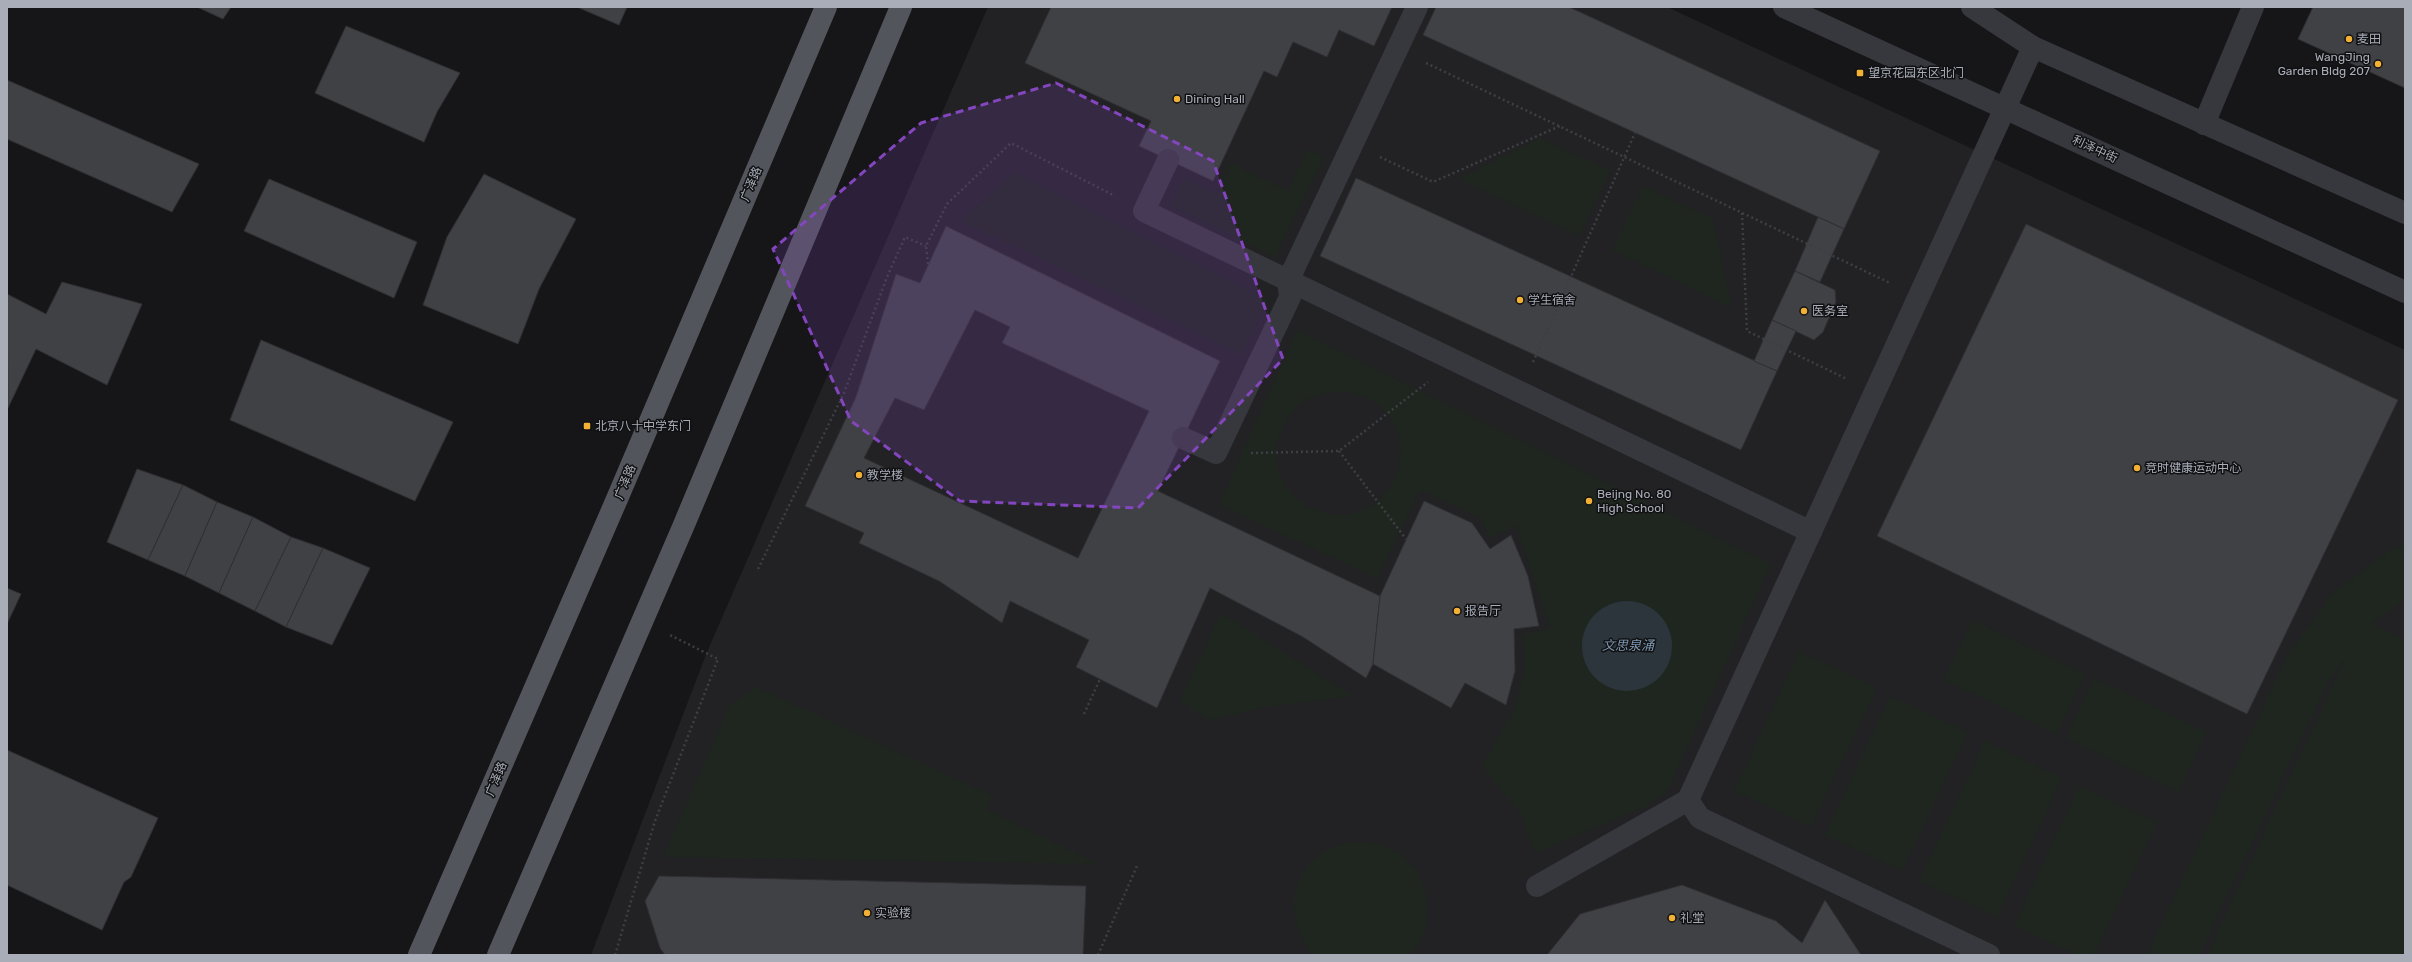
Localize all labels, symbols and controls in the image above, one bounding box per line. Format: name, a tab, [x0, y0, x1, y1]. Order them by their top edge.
place label: 麦田	[2357, 32, 2381, 46]
marker: 麦田	[2344, 34, 2354, 44]
place label: WangJing Garden Bldg 207	[2278, 50, 2370, 78]
marker: WangJing Garden Bldg 207	[2373, 59, 2383, 69]
place label: 望京花园东区北门	[1868, 66, 1964, 80]
marker: 望京花园东区北门	[1855, 68, 1865, 78]
place label: Dining Hall	[1185, 92, 1245, 106]
marker: Dining Hall	[1172, 94, 1182, 104]
street label: 利泽中街	[2070, 133, 2120, 165]
street label: 广泽路	[738, 165, 764, 203]
place label: 学生宿舍	[1528, 293, 1576, 307]
marker: 学生宿舍	[1515, 295, 1525, 305]
place label: 医务室	[1812, 304, 1848, 318]
marker: 医务室	[1799, 306, 1809, 316]
place label: 北京八十中学东门	[595, 419, 691, 433]
marker: 北京八十中学东门	[582, 421, 592, 431]
place label: 竞时健康运动中心	[2145, 461, 2241, 475]
street label: 广泽路	[612, 463, 638, 501]
marker: 竞时健康运动中心	[2132, 463, 2142, 473]
place label: 教学楼	[867, 468, 903, 482]
marker: 教学楼	[854, 470, 864, 480]
place label: Beijng No. 80 High School	[1597, 487, 1671, 515]
marker: Beijng No. 80 High School	[1584, 496, 1594, 506]
place label: 报告厅	[1465, 604, 1501, 618]
marker: 报告厅	[1452, 606, 1462, 616]
water label: 文思泉涌	[1602, 638, 1656, 653]
street label: 广泽路	[483, 760, 509, 798]
place label: 实验楼	[875, 906, 911, 920]
marker: 实验楼	[862, 908, 872, 918]
place label: 礼堂	[1680, 911, 1704, 925]
marker: 礼堂	[1667, 913, 1677, 923]

